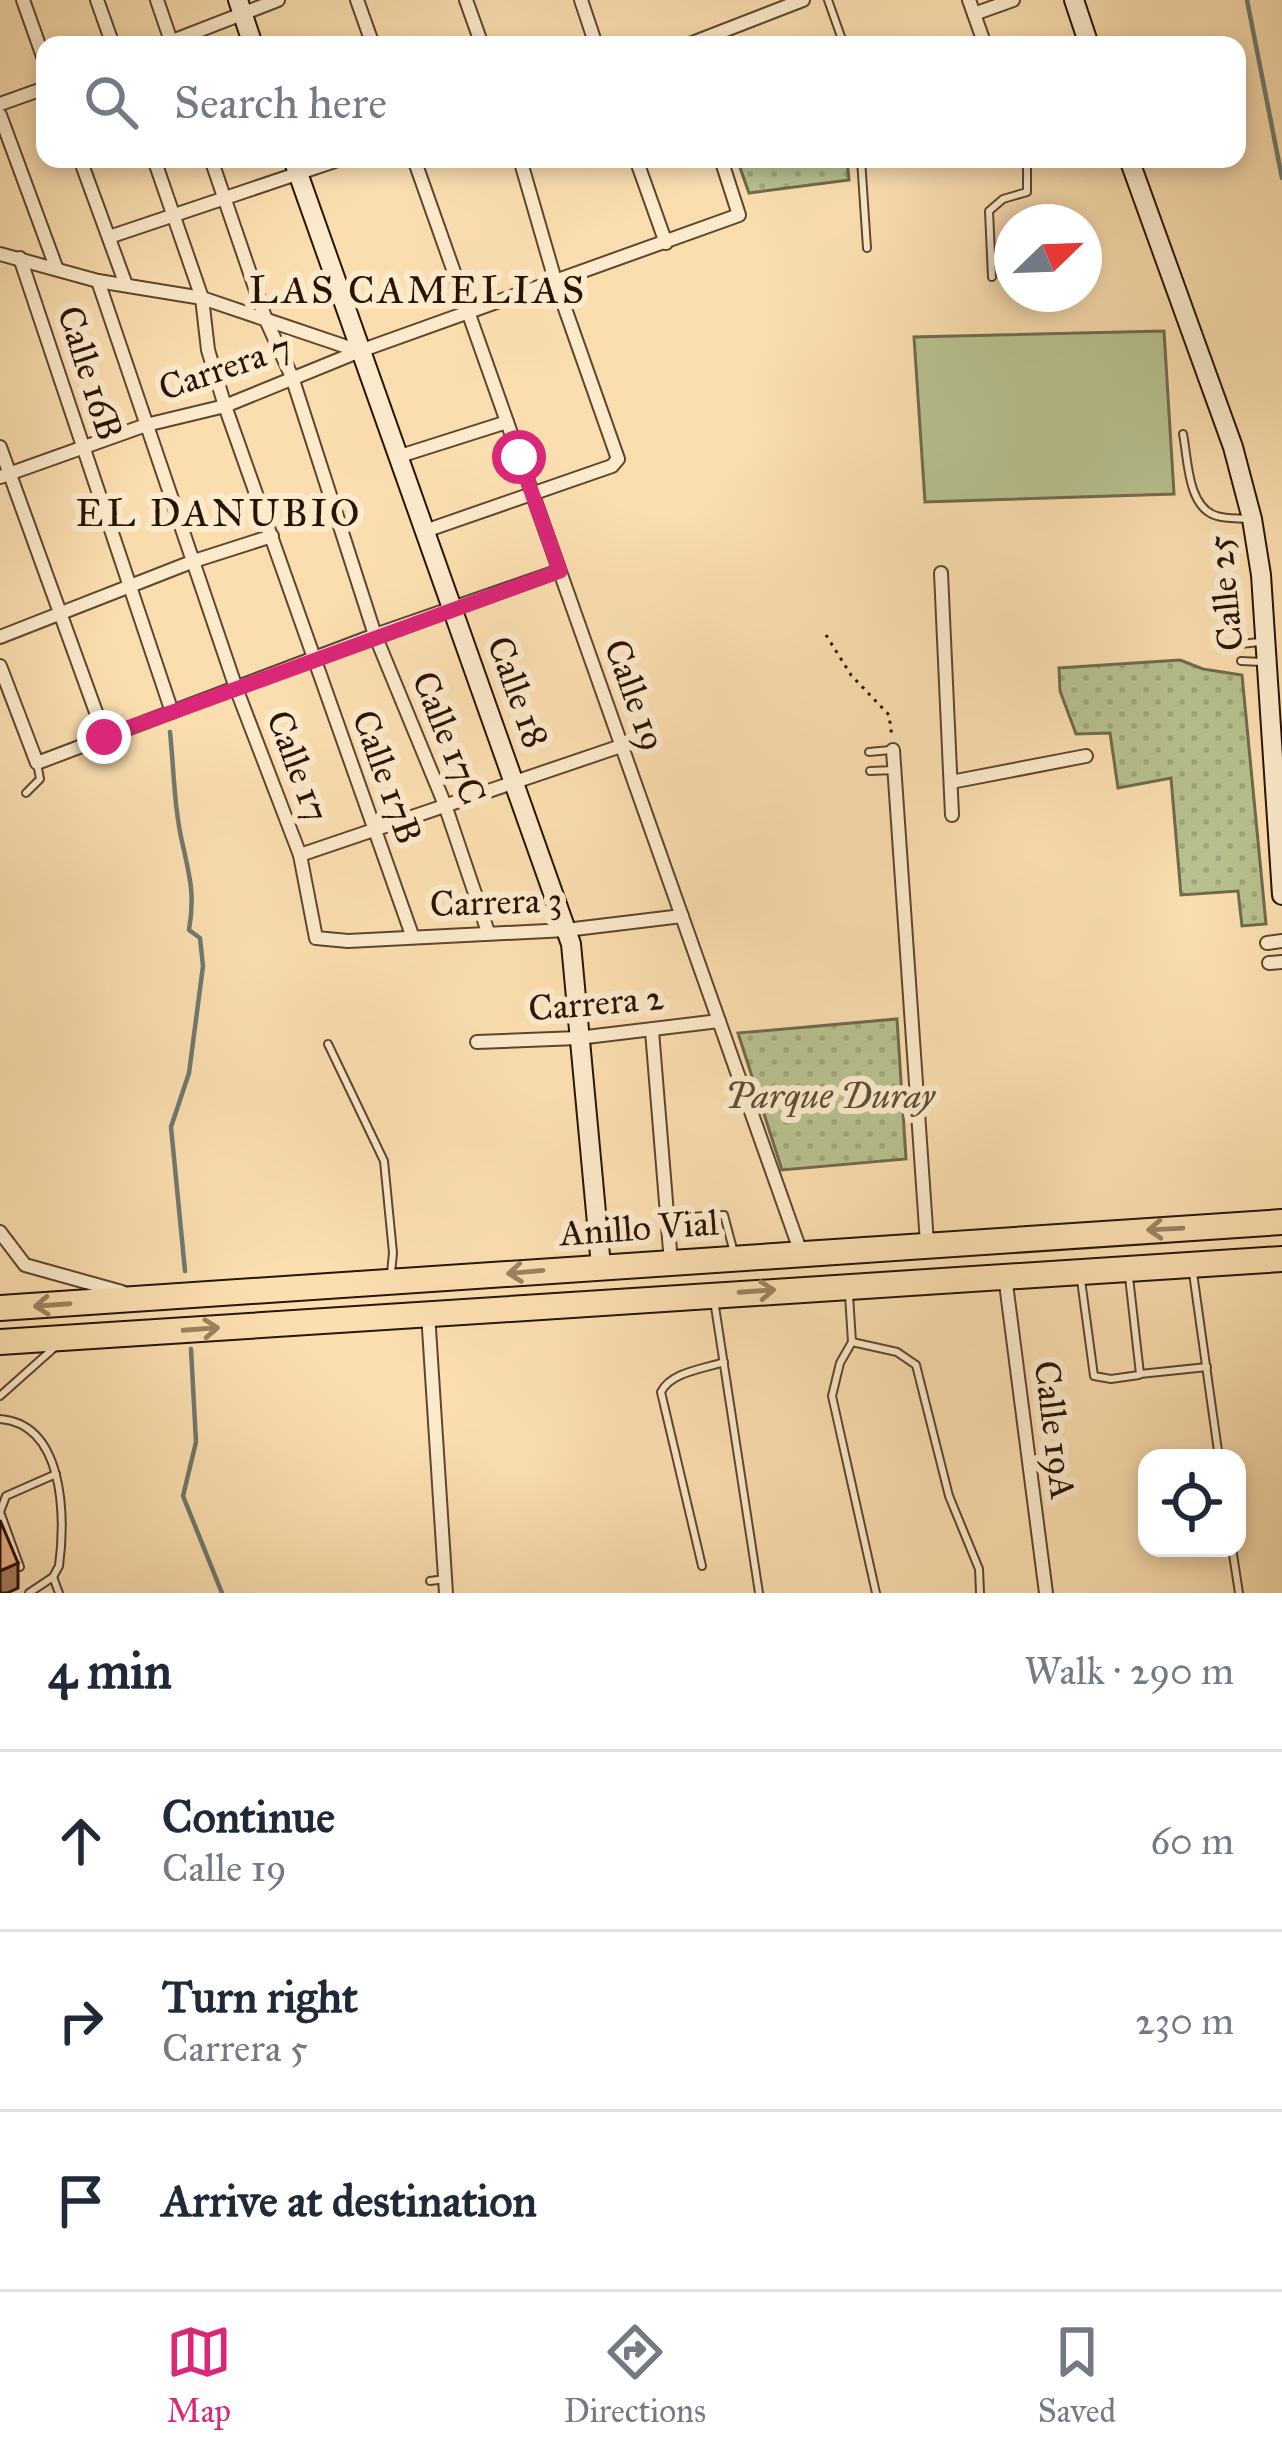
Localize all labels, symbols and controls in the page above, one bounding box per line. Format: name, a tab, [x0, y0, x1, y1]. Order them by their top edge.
search box	[36, 36, 1246, 168]
icon: search	[78, 69, 144, 135]
text: Search here	[174, 75, 387, 130]
north arrow	[994, 204, 1102, 312]
district label: LAS CAMELIAS	[249, 266, 587, 314]
street label: Calle 16B	[48, 300, 132, 446]
street label: Carrera 7	[153, 324, 297, 410]
route start	[492, 430, 546, 484]
district label: EL DANUBIO	[76, 489, 362, 537]
street label: Calle 25	[1197, 533, 1253, 653]
street label: Calle 18	[478, 630, 558, 754]
street label: Calle 19	[595, 633, 675, 757]
street label: Calle 17C	[402, 665, 496, 811]
street label: Calle 17	[257, 704, 339, 828]
street label: Calle 17B	[343, 704, 431, 850]
route end	[77, 710, 131, 764]
street label: Carrera 3	[429, 878, 563, 926]
street label: Carrera 2	[526, 975, 666, 1031]
park label: Parque Duray	[725, 1074, 936, 1118]
street label: Anillo Vial	[556, 1200, 720, 1256]
one-way arrow	[1146, 1218, 1185, 1241]
one-way arrow	[506, 1260, 545, 1283]
one-way arrow	[737, 1280, 776, 1303]
one-way arrow	[33, 1293, 72, 1316]
one-way arrow	[180, 1317, 219, 1340]
street label: Calle 19A	[1025, 1358, 1085, 1502]
map controls	[1138, 1449, 1246, 1557]
button: locate	[1138, 1449, 1246, 1557]
text: 4 min	[48, 1640, 172, 1702]
text: Walk · 290 m	[1024, 1647, 1234, 1695]
text: Continue	[162, 1789, 335, 1844]
icon: ahead	[48, 1808, 114, 1874]
text: 60 m	[1150, 1817, 1234, 1865]
text: Calle 19	[162, 1844, 287, 1892]
text: Turn right	[162, 1969, 358, 2024]
icon: right	[48, 1988, 114, 2054]
text: 230 m	[1135, 1997, 1234, 2045]
text: Carrera 5	[162, 2024, 308, 2072]
icon: arrive	[48, 2168, 114, 2234]
text: Arrive at destination	[162, 2173, 537, 2228]
tab: Map	[166, 2319, 232, 2431]
tab: Directions	[564, 2319, 706, 2431]
tab: Saved	[1038, 2319, 1116, 2431]

